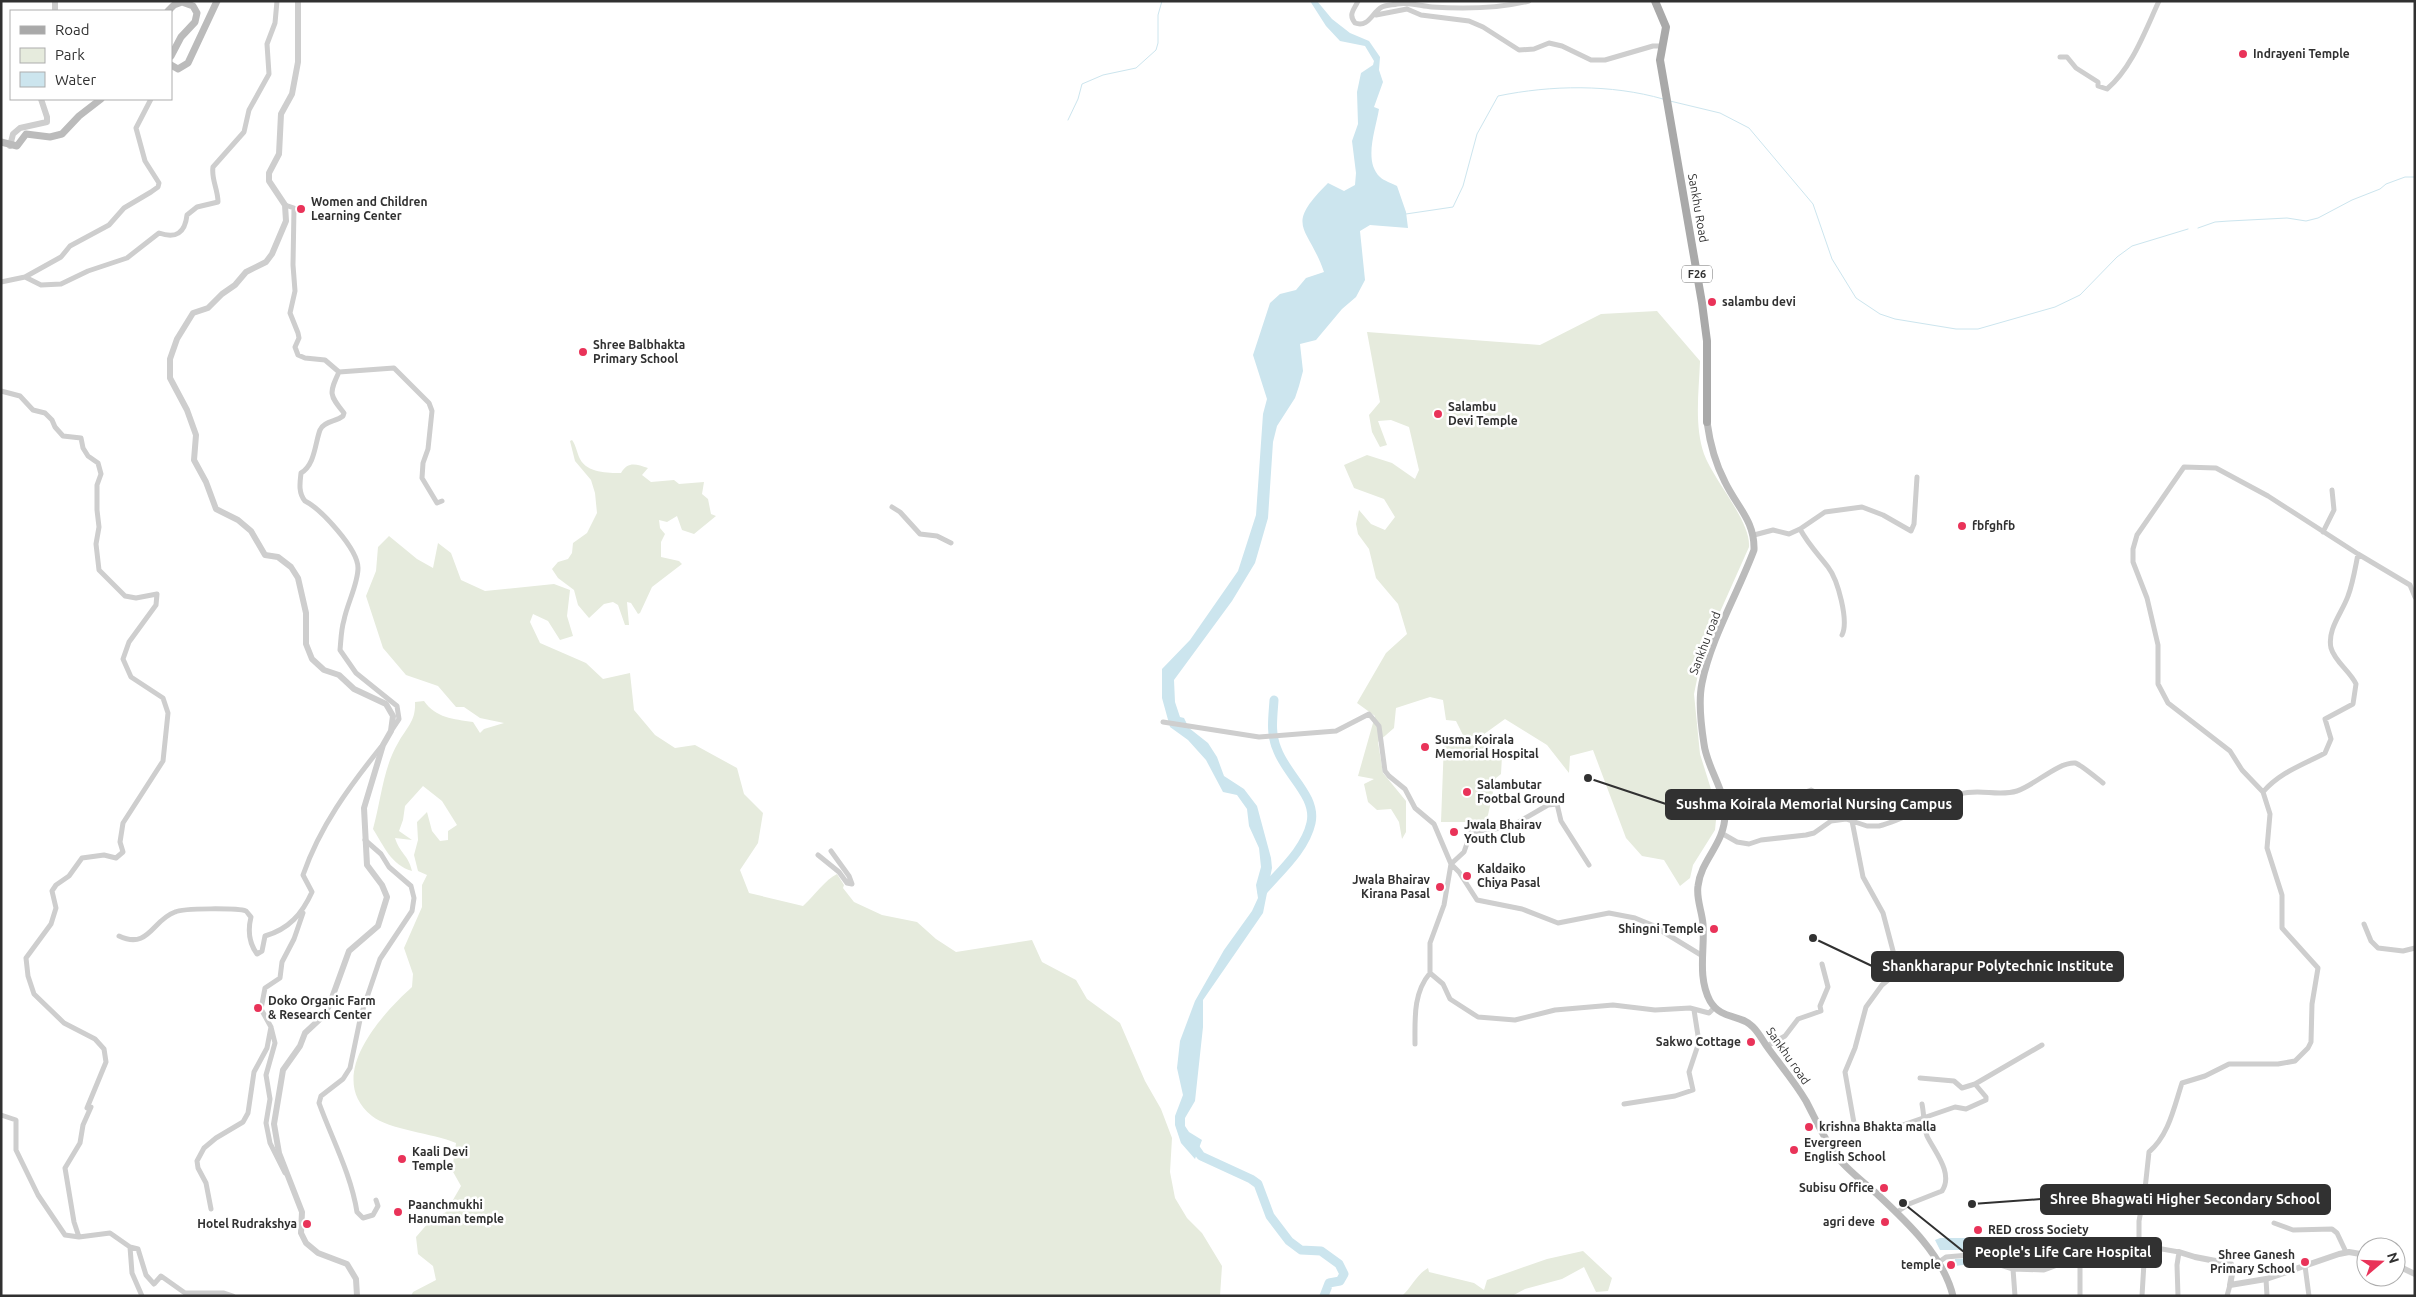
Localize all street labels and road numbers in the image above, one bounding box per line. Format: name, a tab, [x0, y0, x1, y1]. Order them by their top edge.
street label: Sankhu Road	[1686, 173, 1711, 243]
road number: F26	[1682, 266, 1712, 282]
street label: Sankhu road	[1687, 609, 1723, 676]
street label: Sankhu road	[1764, 1025, 1813, 1087]

